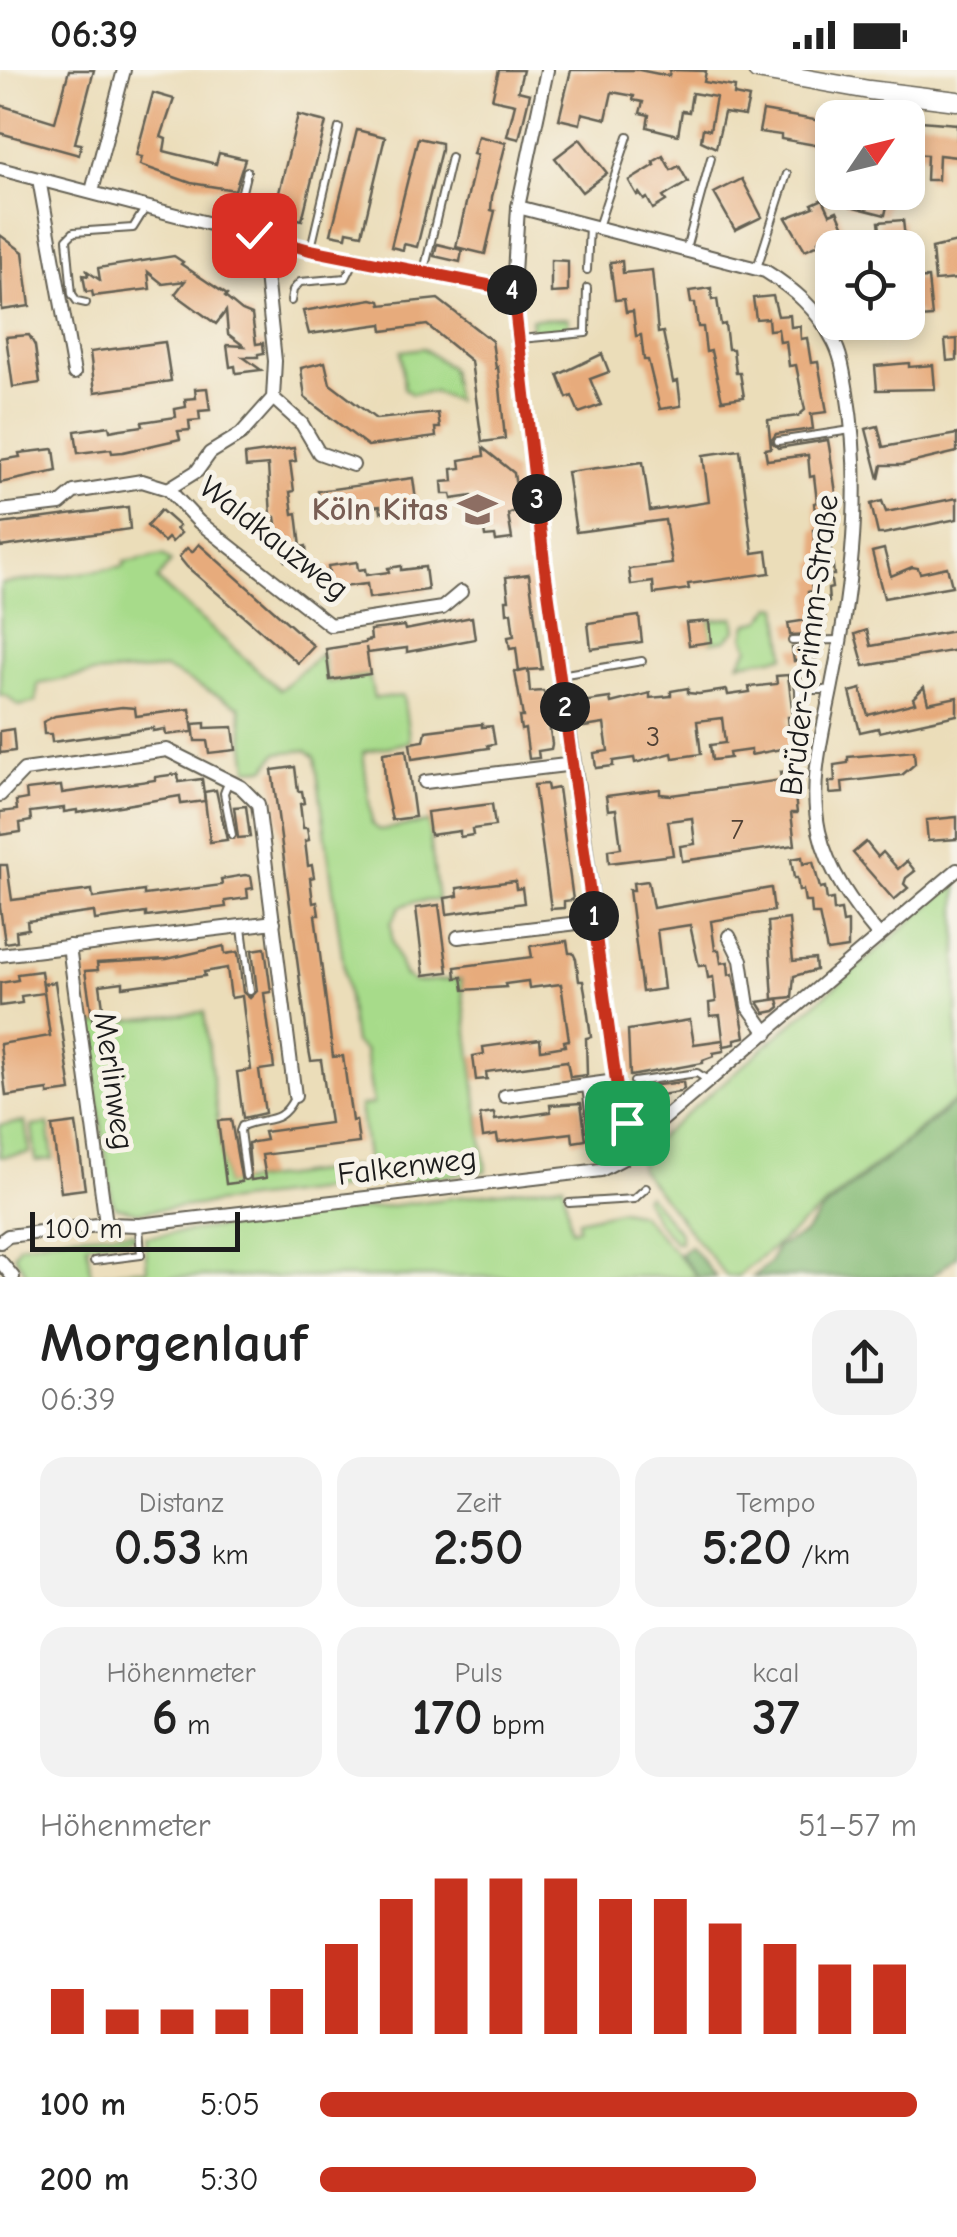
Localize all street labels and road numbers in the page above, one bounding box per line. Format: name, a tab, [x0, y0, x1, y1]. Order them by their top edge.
street label: Waldkauzweg	[192, 468, 356, 608]
street label: Brüder-Grimm-Straße	[772, 492, 846, 798]
street label: Merlinweg	[86, 1010, 142, 1152]
street label: Falkenweg	[335, 1139, 479, 1193]

